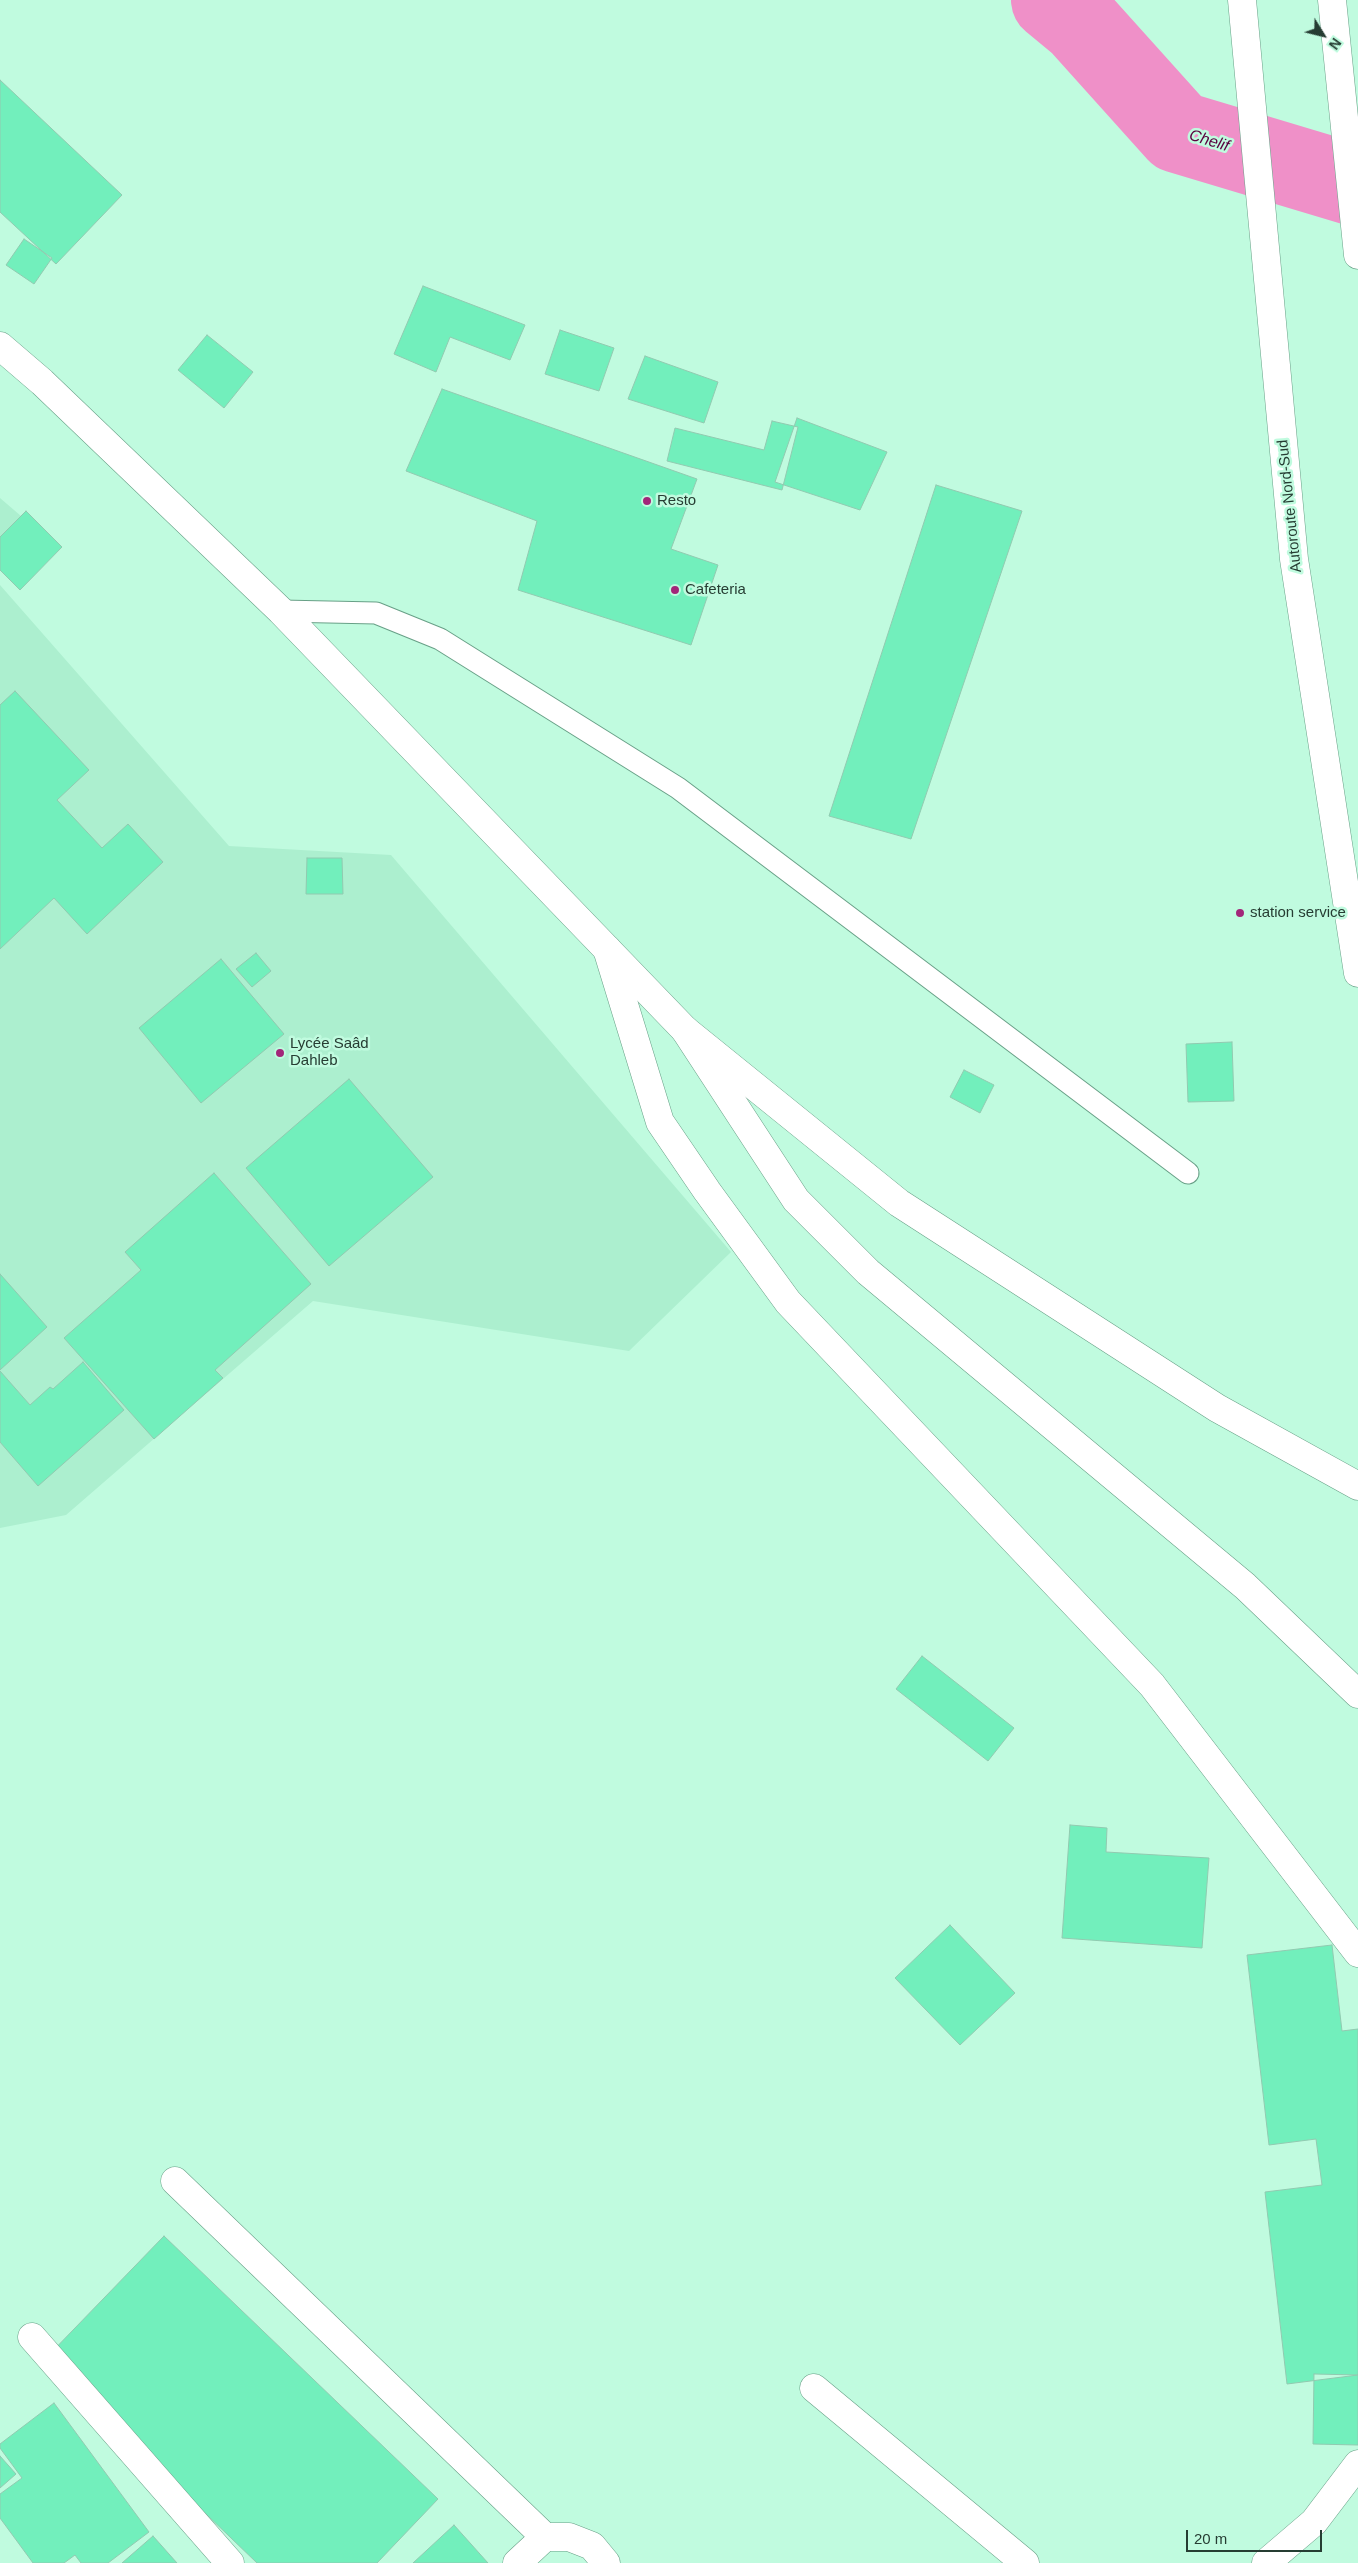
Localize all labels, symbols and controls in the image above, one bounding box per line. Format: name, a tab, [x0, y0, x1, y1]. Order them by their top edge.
north arrow	[1298, 10, 1348, 60]
text: N	[1326, 35, 1345, 53]
water label: Chelif	[1187, 126, 1231, 156]
street label: Autoroute Nord-Sud	[1274, 439, 1306, 573]
place label: Resto	[657, 492, 696, 510]
marker: Resto	[641, 495, 653, 507]
place label: Cafeteria	[685, 581, 746, 599]
marker: Cafeteria	[669, 584, 681, 596]
place label: station service	[1250, 904, 1346, 922]
marker: station service	[1234, 907, 1246, 919]
place label: Lycée Saâd Dahleb	[290, 1035, 369, 1070]
marker: Lycée Saâd Dahleb	[274, 1047, 286, 1059]
scale bar	[1188, 2520, 1324, 2552]
text: 20 m	[1194, 2530, 1227, 2547]

